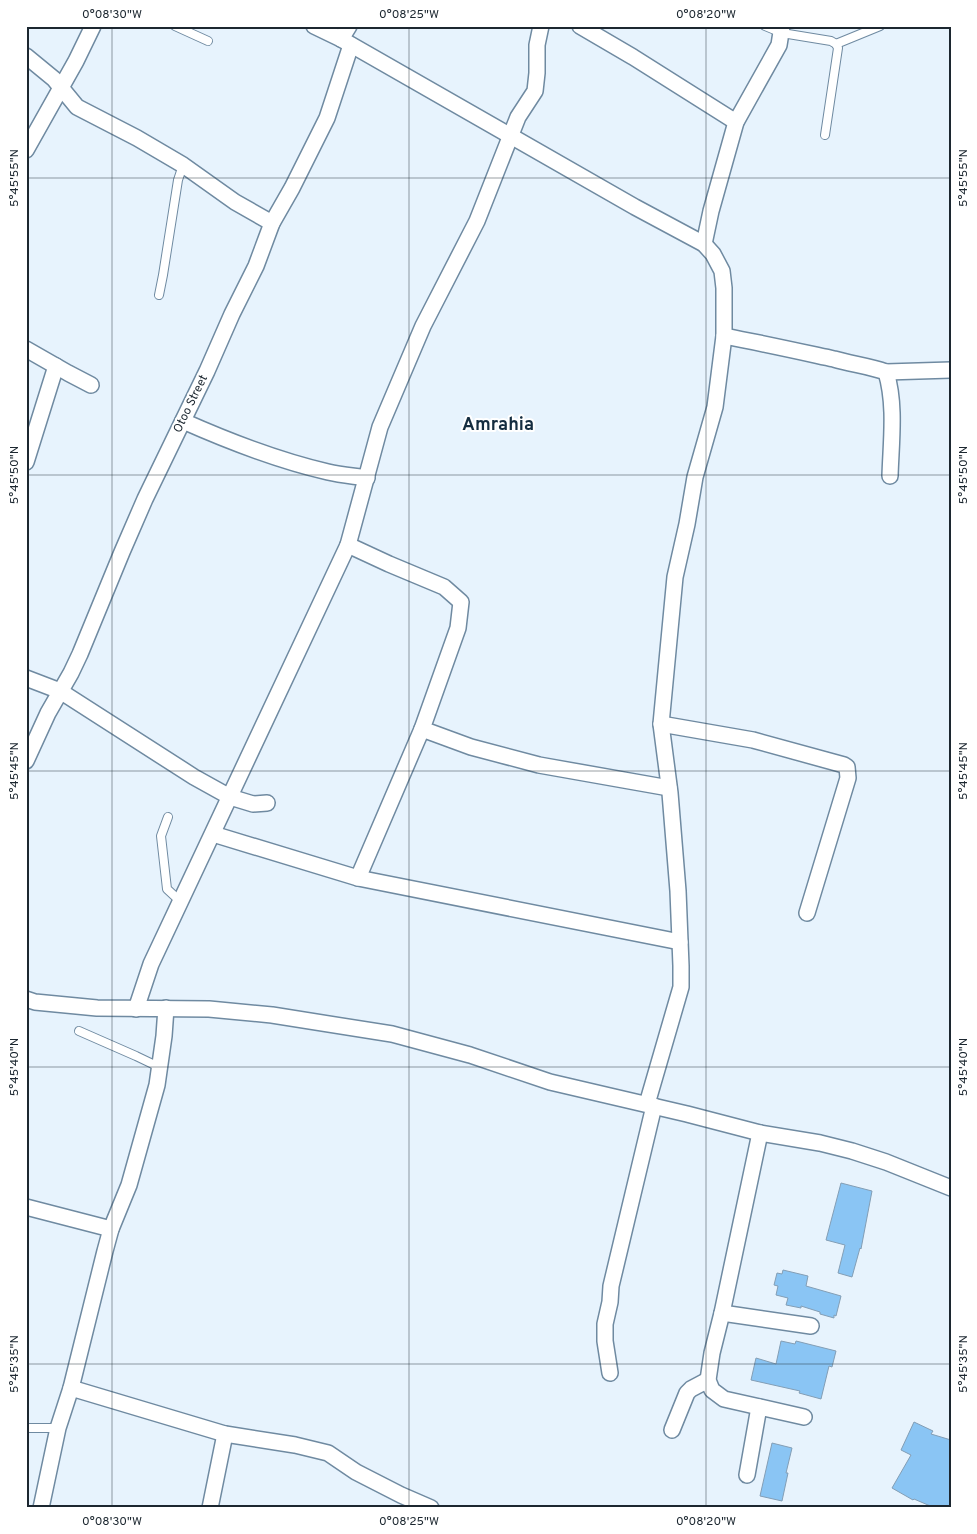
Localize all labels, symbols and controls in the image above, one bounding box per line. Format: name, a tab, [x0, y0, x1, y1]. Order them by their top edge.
text: 0°08'30"W	[82, 7, 142, 23]
text: 0°08'25"W	[379, 7, 439, 23]
text: 0°08'20"W	[676, 7, 736, 23]
text: 5°45'55"N	[7, 149, 23, 207]
text: 5°45'55"N	[956, 149, 972, 207]
street label: Otoo Street	[170, 372, 212, 436]
district label: Amrahia	[462, 414, 534, 437]
text: 5°45'50"N	[7, 446, 23, 504]
text: 5°45'50"N	[956, 446, 972, 504]
text: 5°45'45"N	[7, 742, 23, 800]
text: 5°45'45"N	[956, 742, 972, 800]
text: 5°45'40"N	[7, 1038, 23, 1096]
text: 5°45'40"N	[956, 1038, 972, 1096]
text: 5°45'35"N	[7, 1335, 23, 1393]
text: 5°45'35"N	[956, 1335, 972, 1393]
text: 0°08'30"W	[82, 1514, 142, 1530]
text: 0°08'25"W	[379, 1514, 439, 1530]
text: 0°08'20"W	[676, 1514, 736, 1530]

